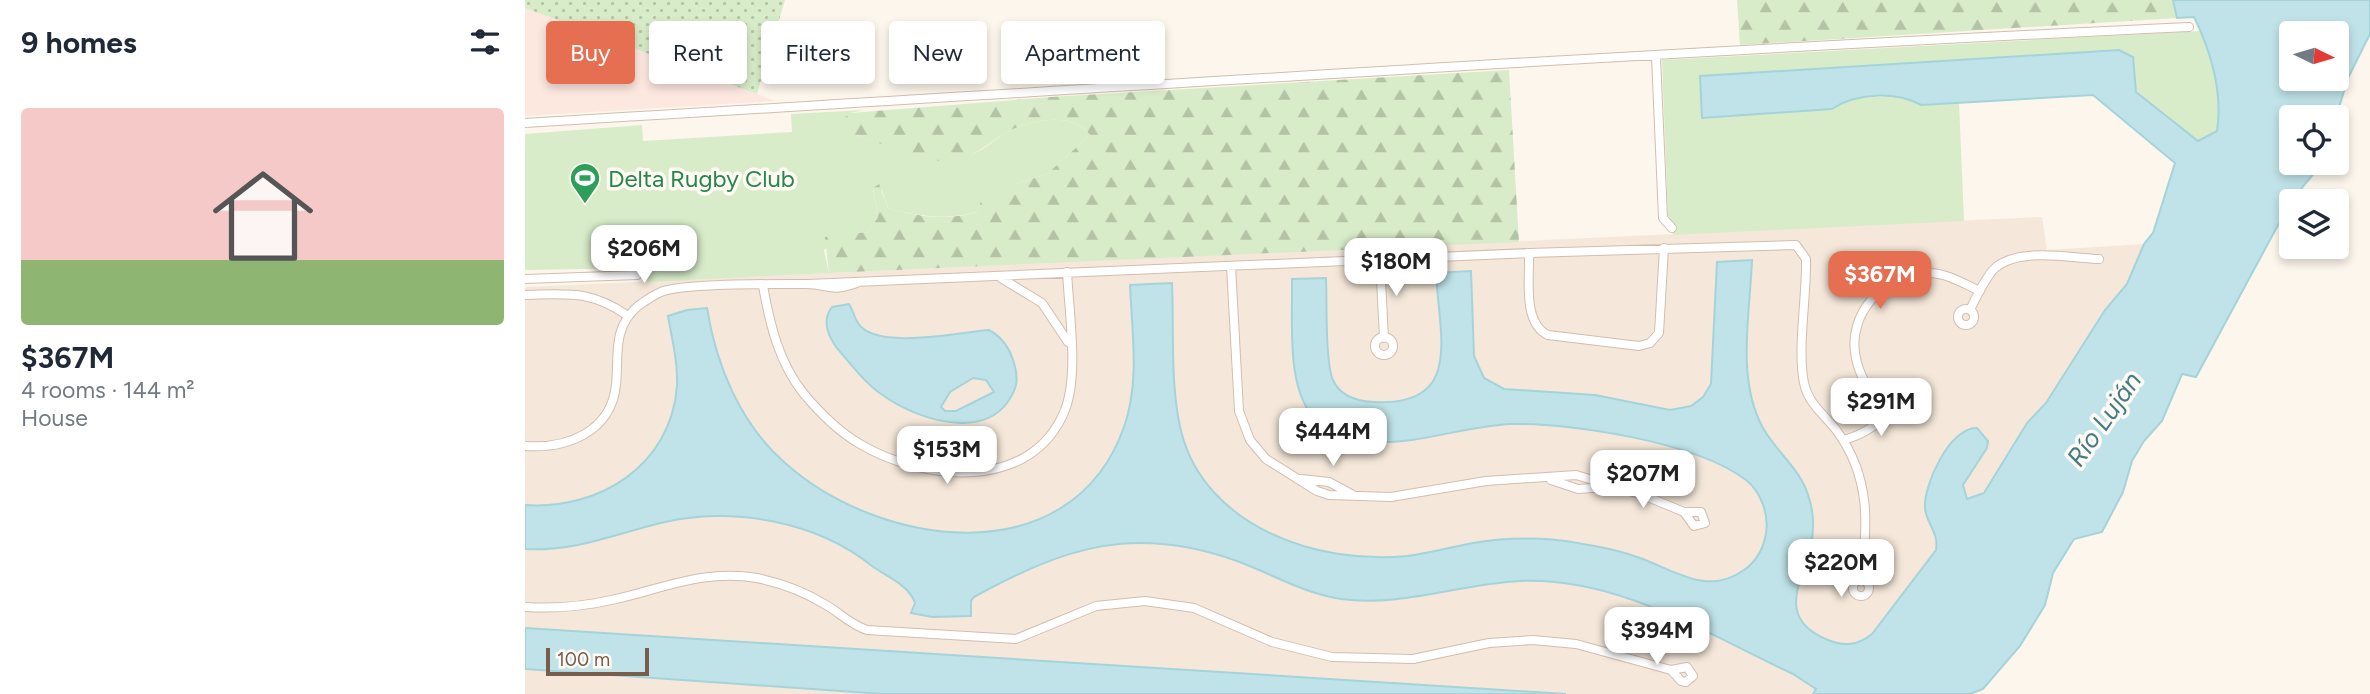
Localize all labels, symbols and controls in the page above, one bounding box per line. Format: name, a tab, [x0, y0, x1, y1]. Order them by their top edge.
chip: Buy	[546, 21, 635, 84]
chip: Rent	[649, 21, 747, 84]
chip: Filters	[761, 21, 875, 84]
chip: New	[889, 21, 987, 84]
chip: Apartment	[1001, 21, 1165, 84]
north arrow	[2279, 21, 2349, 91]
map controls	[2279, 21, 2349, 259]
icon: filters	[466, 23, 504, 61]
text: 9 homes	[21, 24, 137, 61]
button: locate	[2279, 105, 2349, 175]
icon: home	[200, 153, 326, 279]
sports icon: Delta Rugby Club	[568, 161, 602, 205]
place label: Delta Rugby Club	[608, 164, 795, 193]
button: layers	[2279, 189, 2349, 259]
pin: $206M	[595, 226, 693, 285]
text: $206M	[607, 234, 681, 262]
pin: $180M	[1347, 238, 1445, 298]
text: $180M	[1360, 247, 1432, 275]
pin: $367M	[1831, 252, 1929, 311]
text: $367M	[1844, 260, 1916, 288]
text: $367M	[21, 339, 114, 376]
water label: Río Luján	[2060, 365, 2148, 473]
text: 4 rooms · 144 m²	[21, 376, 195, 404]
pin: $291M	[1832, 378, 1930, 438]
text: $291M	[1847, 387, 1915, 415]
text: House	[21, 404, 88, 432]
pin: $444M	[1284, 408, 1382, 468]
text: $444M	[1295, 417, 1371, 445]
pin: $153M	[898, 426, 996, 486]
text: $153M	[913, 435, 981, 463]
pin: $207M	[1594, 450, 1692, 510]
text: $207M	[1606, 459, 1680, 487]
pin: $220M	[1792, 540, 1890, 599]
text: $220M	[1804, 548, 1878, 576]
pin: $394M	[1608, 608, 1706, 667]
text: $394M	[1620, 616, 1694, 644]
scale bar	[546, 645, 649, 677]
text: 100 m	[557, 648, 610, 671]

